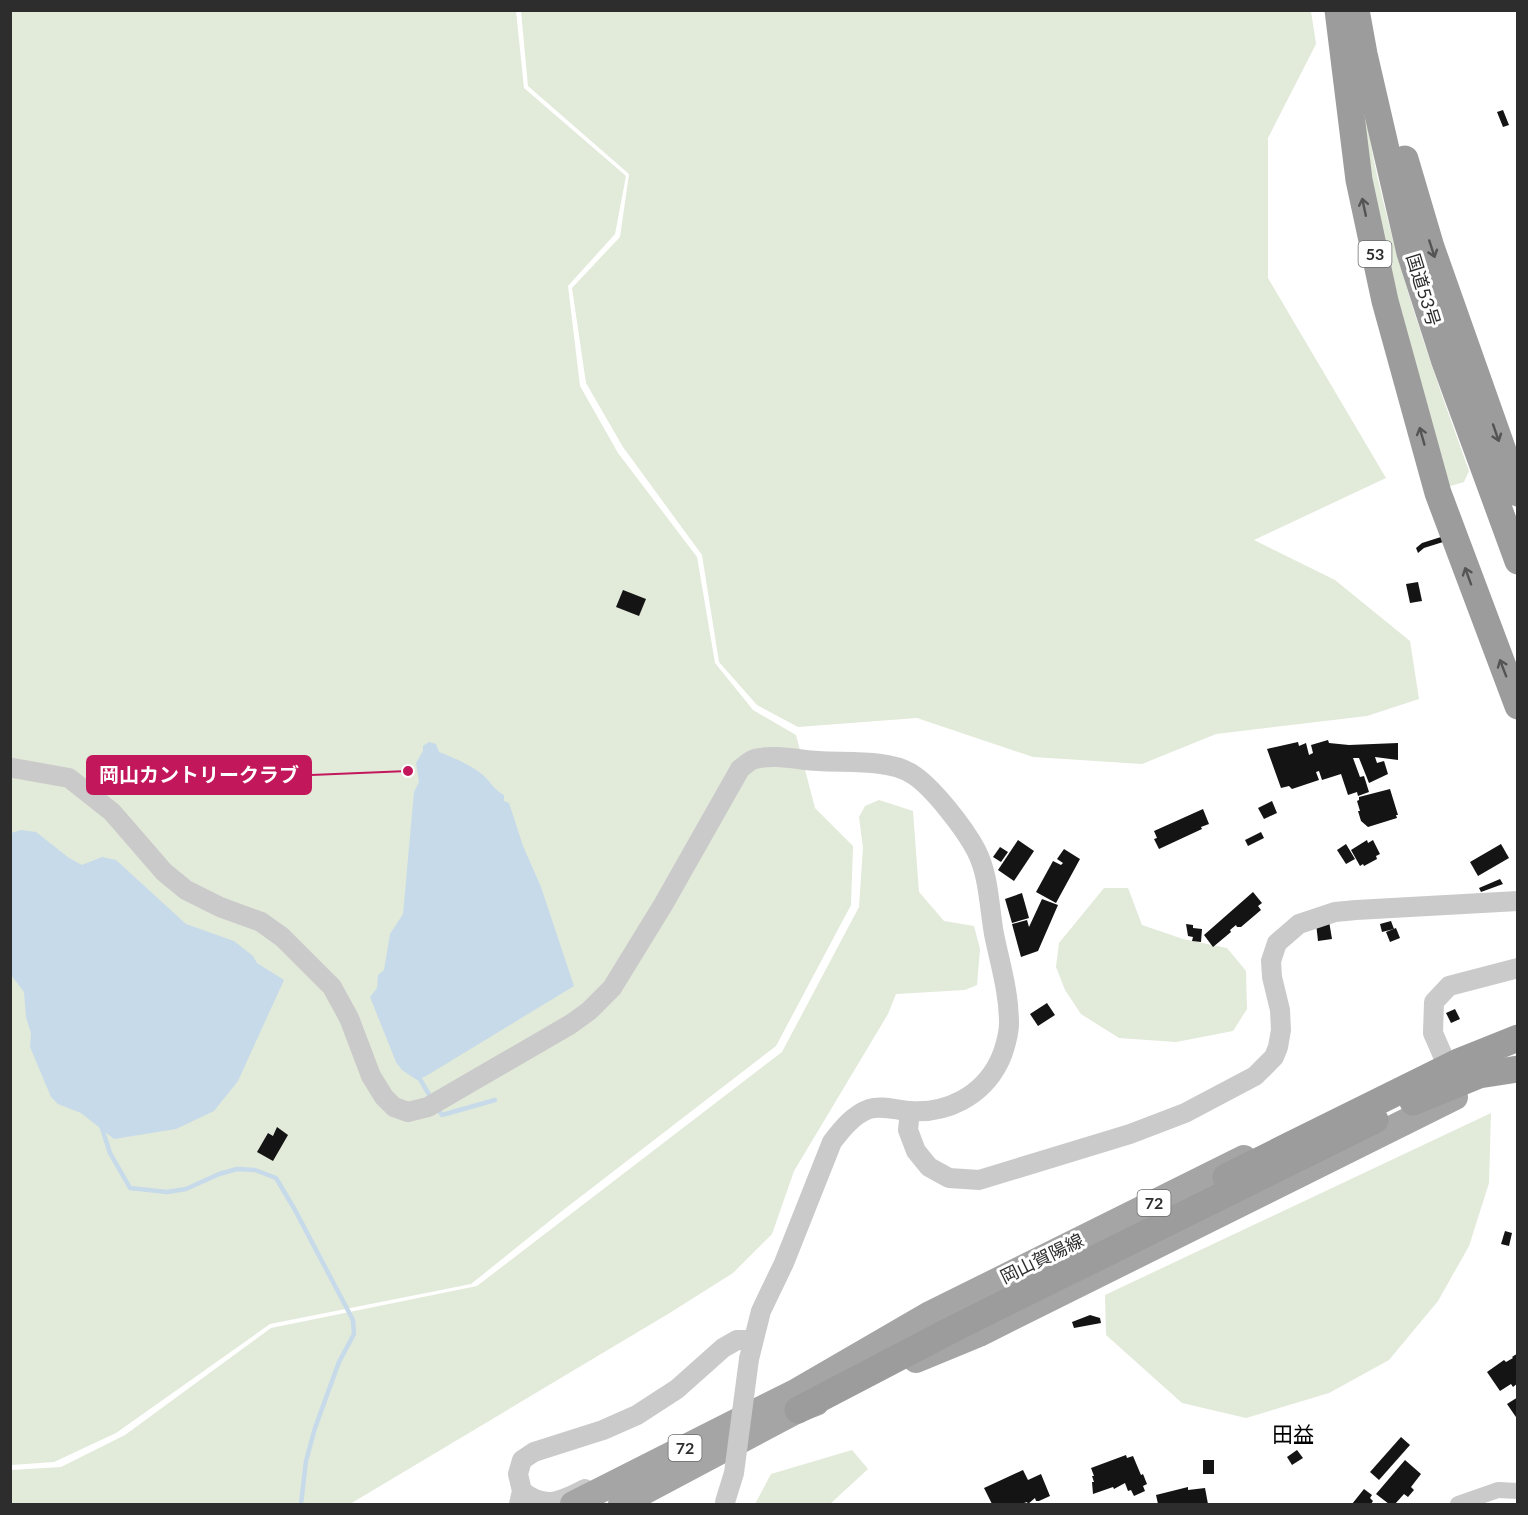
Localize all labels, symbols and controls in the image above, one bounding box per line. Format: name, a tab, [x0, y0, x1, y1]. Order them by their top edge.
one-way arrow	[1358, 197, 1370, 216]
one-way arrow	[1427, 239, 1438, 258]
road number: 53	[1358, 241, 1392, 267]
street label: 国道53号	[1402, 251, 1445, 329]
one-way arrow	[1491, 423, 1502, 442]
one-way arrow	[1416, 427, 1427, 446]
one-way arrow	[1462, 567, 1473, 585]
one-way arrow	[1497, 659, 1508, 678]
callout: 岡山カントリークラブ	[87, 756, 311, 794]
text: 岡山カントリークラブ	[99, 762, 299, 786]
road number: 72	[1138, 1190, 1170, 1216]
street label: 岡山賀陽線	[996, 1228, 1087, 1288]
district label: 田益	[1272, 1421, 1314, 1446]
road number: 72	[668, 1435, 702, 1461]

